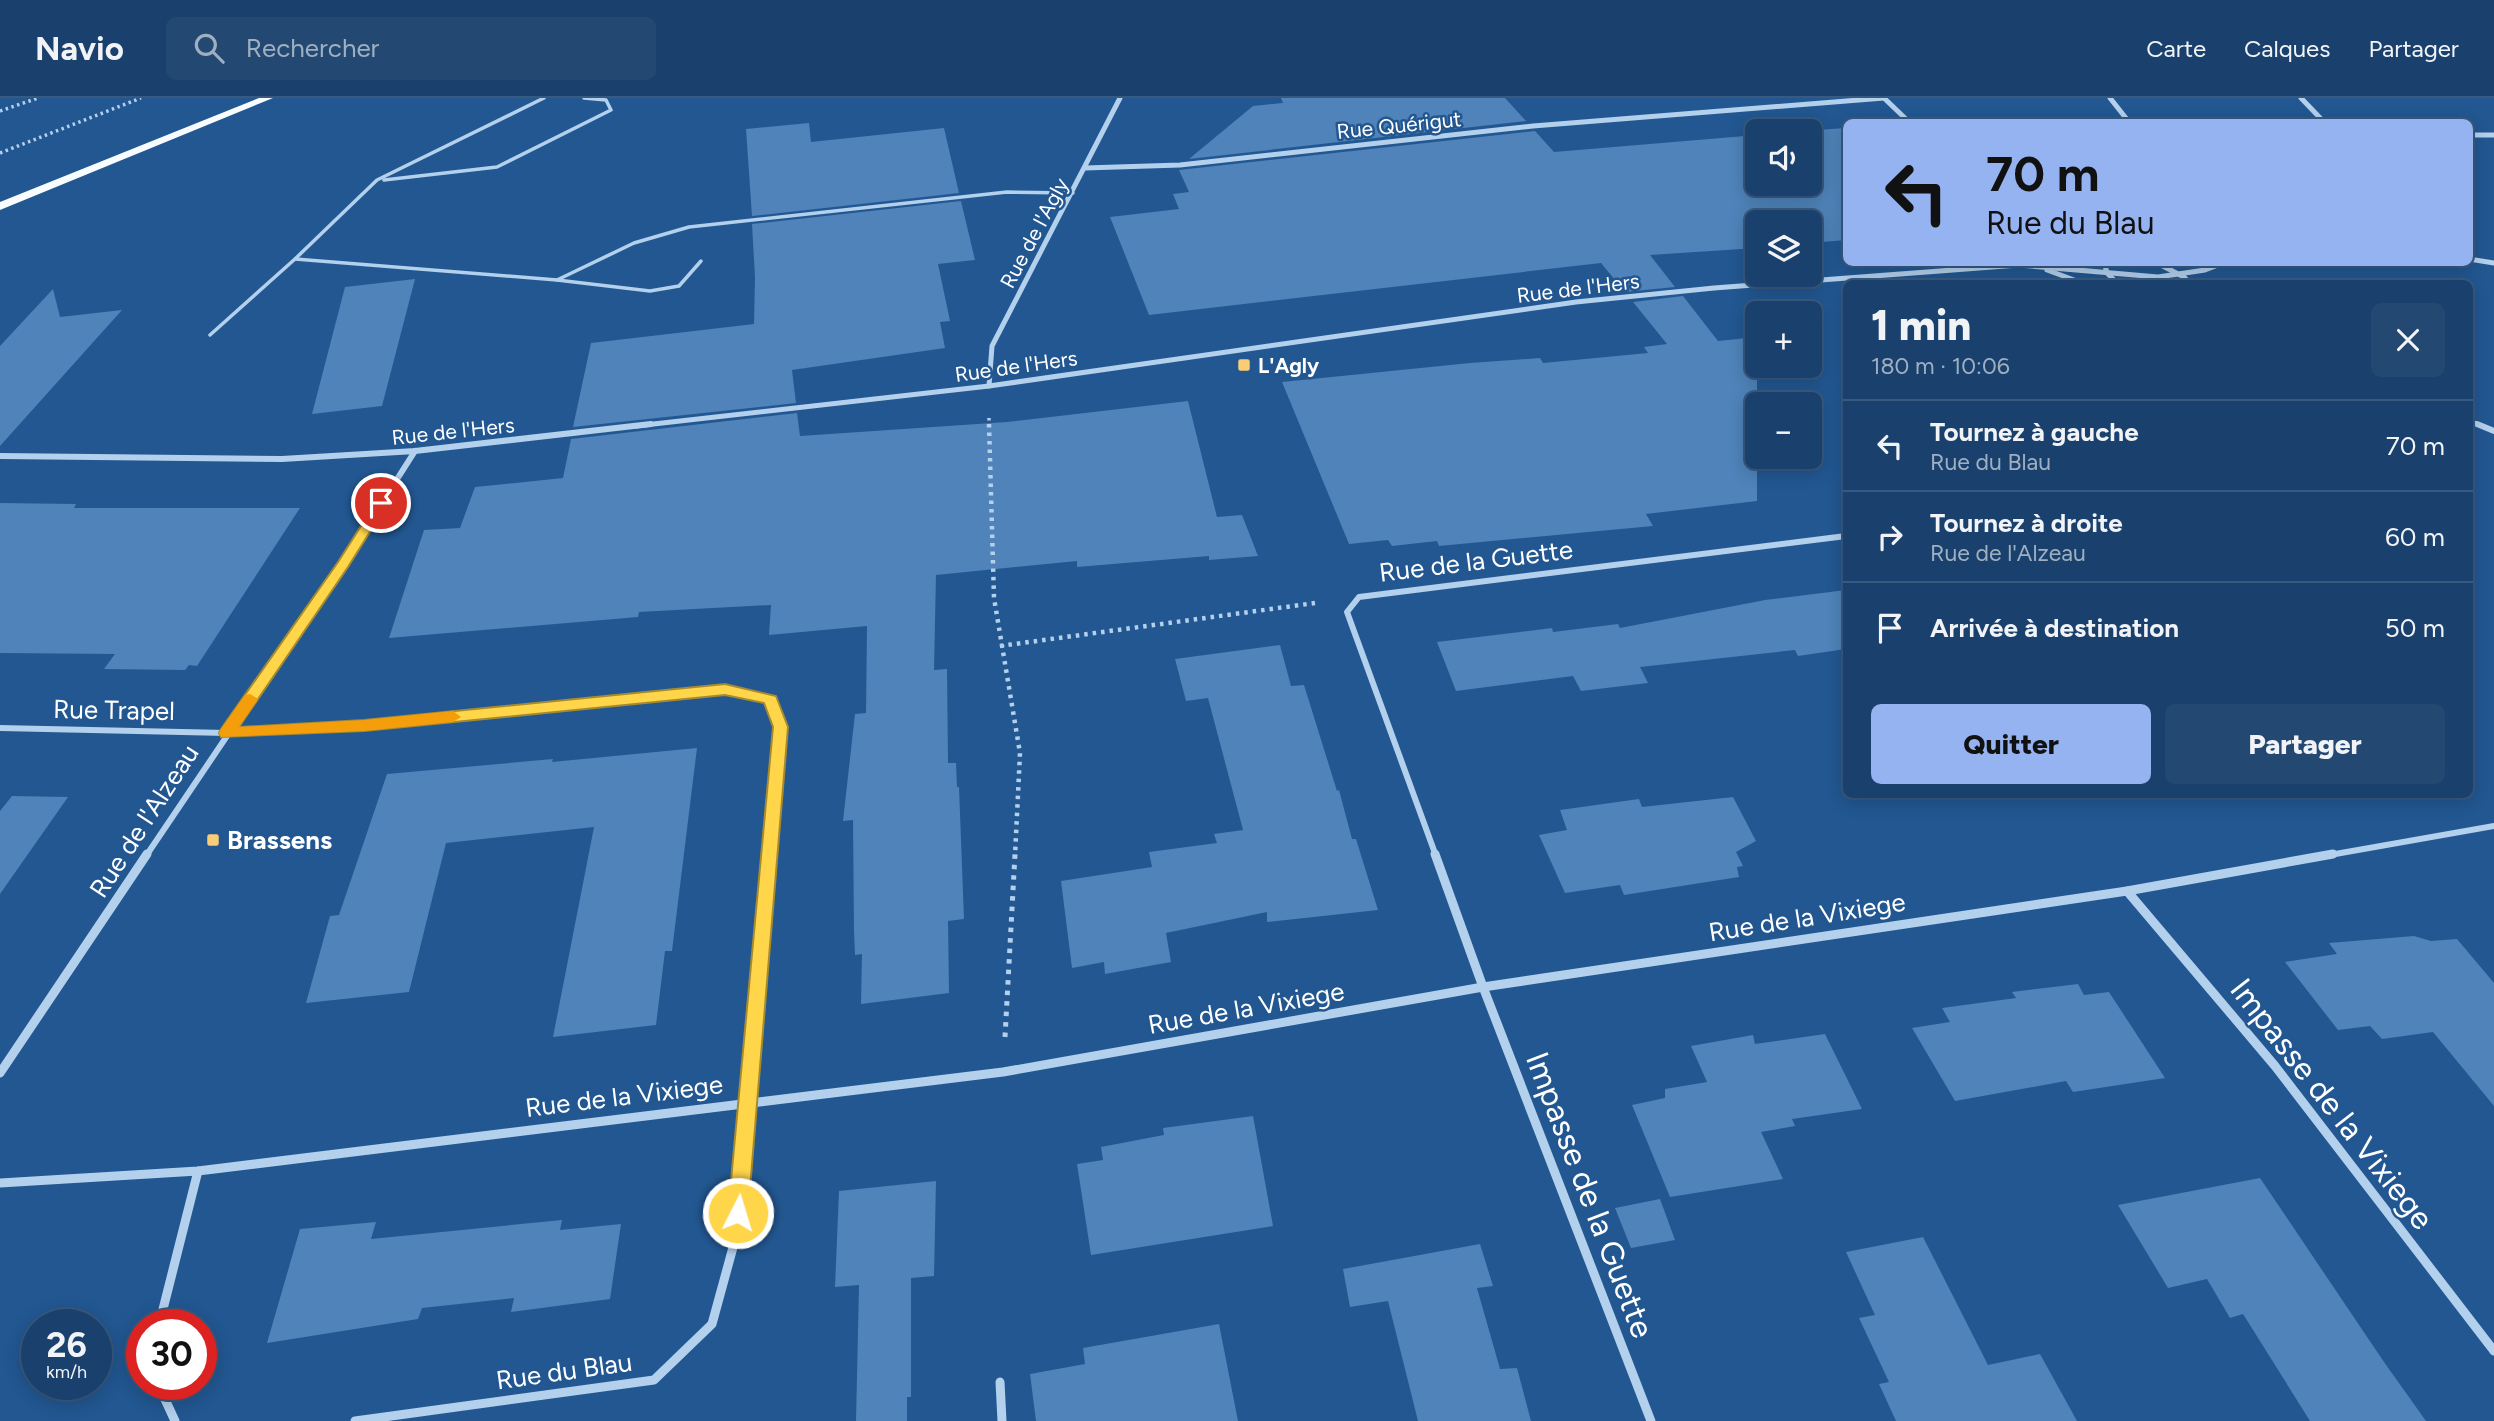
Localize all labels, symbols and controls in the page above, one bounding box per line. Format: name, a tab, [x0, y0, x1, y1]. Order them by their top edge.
search box	[166, 17, 656, 80]
text: Navio	[35, 29, 124, 68]
icon: search	[190, 29, 228, 67]
text: Rechercher	[246, 32, 379, 64]
text: Carte	[2146, 34, 2206, 63]
text: Calques	[2244, 34, 2330, 63]
text: Partager	[2368, 34, 2459, 63]
street label: Rue Quérigut	[1336, 106, 1463, 144]
map controls	[1745, 119, 1822, 469]
button: sound	[1745, 119, 1822, 196]
text: 70 m	[1986, 144, 2099, 203]
icon: left	[1871, 147, 1962, 238]
street label: Rue de l'Agly	[994, 174, 1074, 292]
text: Rue du Blau	[1986, 204, 2155, 242]
button: layers	[1745, 210, 1822, 287]
street label: Rue de l'Hers	[1515, 268, 1641, 308]
text: 1 min	[1871, 300, 1971, 351]
button: +	[1745, 301, 1822, 378]
button: close	[2371, 303, 2445, 377]
street label: Rue de l'Hers	[953, 345, 1079, 387]
text: 180 m · 10:06	[1871, 352, 2010, 380]
place label: L'Agly	[1258, 353, 1320, 378]
marker: L'Agly	[1236, 357, 1252, 373]
button: −	[1745, 392, 1822, 469]
street label: Rue de l'Hers	[390, 412, 516, 450]
text: Tournez à gauche	[1930, 416, 2139, 448]
icon: left	[1871, 427, 1909, 465]
text: 70 m	[2386, 430, 2445, 462]
text: Rue du Blau	[1930, 448, 2051, 476]
pin	[351, 473, 411, 533]
icon: arrive	[362, 484, 400, 522]
text: Tournez à droite	[1930, 507, 2123, 539]
icon: right	[1871, 518, 1909, 556]
text: 60 m	[2385, 521, 2445, 553]
street label: Rue de la Guette	[1377, 533, 1575, 589]
text: Rue de l'Alzeau	[1930, 539, 2086, 567]
icon: arrive	[1871, 609, 1909, 647]
text: Arrivée à destination	[1930, 612, 2179, 644]
text: 50 m	[2385, 612, 2445, 644]
street label: Rue Trapel	[53, 693, 175, 727]
button: Quitter	[1871, 704, 2151, 784]
button: Partager	[2165, 704, 2445, 784]
street label: Rue de l'Alzeau	[83, 738, 205, 904]
place label: Brassens	[227, 824, 332, 856]
marker: Brassens	[205, 832, 221, 848]
street label: Rue de la Vixiege	[1706, 886, 1908, 948]
street label: Impasse de la Vixiege	[2222, 971, 2442, 1237]
street label: Rue de la Vixiege	[1145, 975, 1347, 1041]
street label: Impasse de la Guette	[1518, 1047, 1662, 1343]
street label: Rue de la Vixiege	[523, 1068, 725, 1124]
position arrow	[701, 1176, 775, 1250]
speed limit sign: 30	[126, 1309, 217, 1400]
text: 26	[46, 1324, 87, 1366]
street label: Rue du Blau	[494, 1346, 634, 1396]
text: km/h	[46, 1361, 87, 1383]

